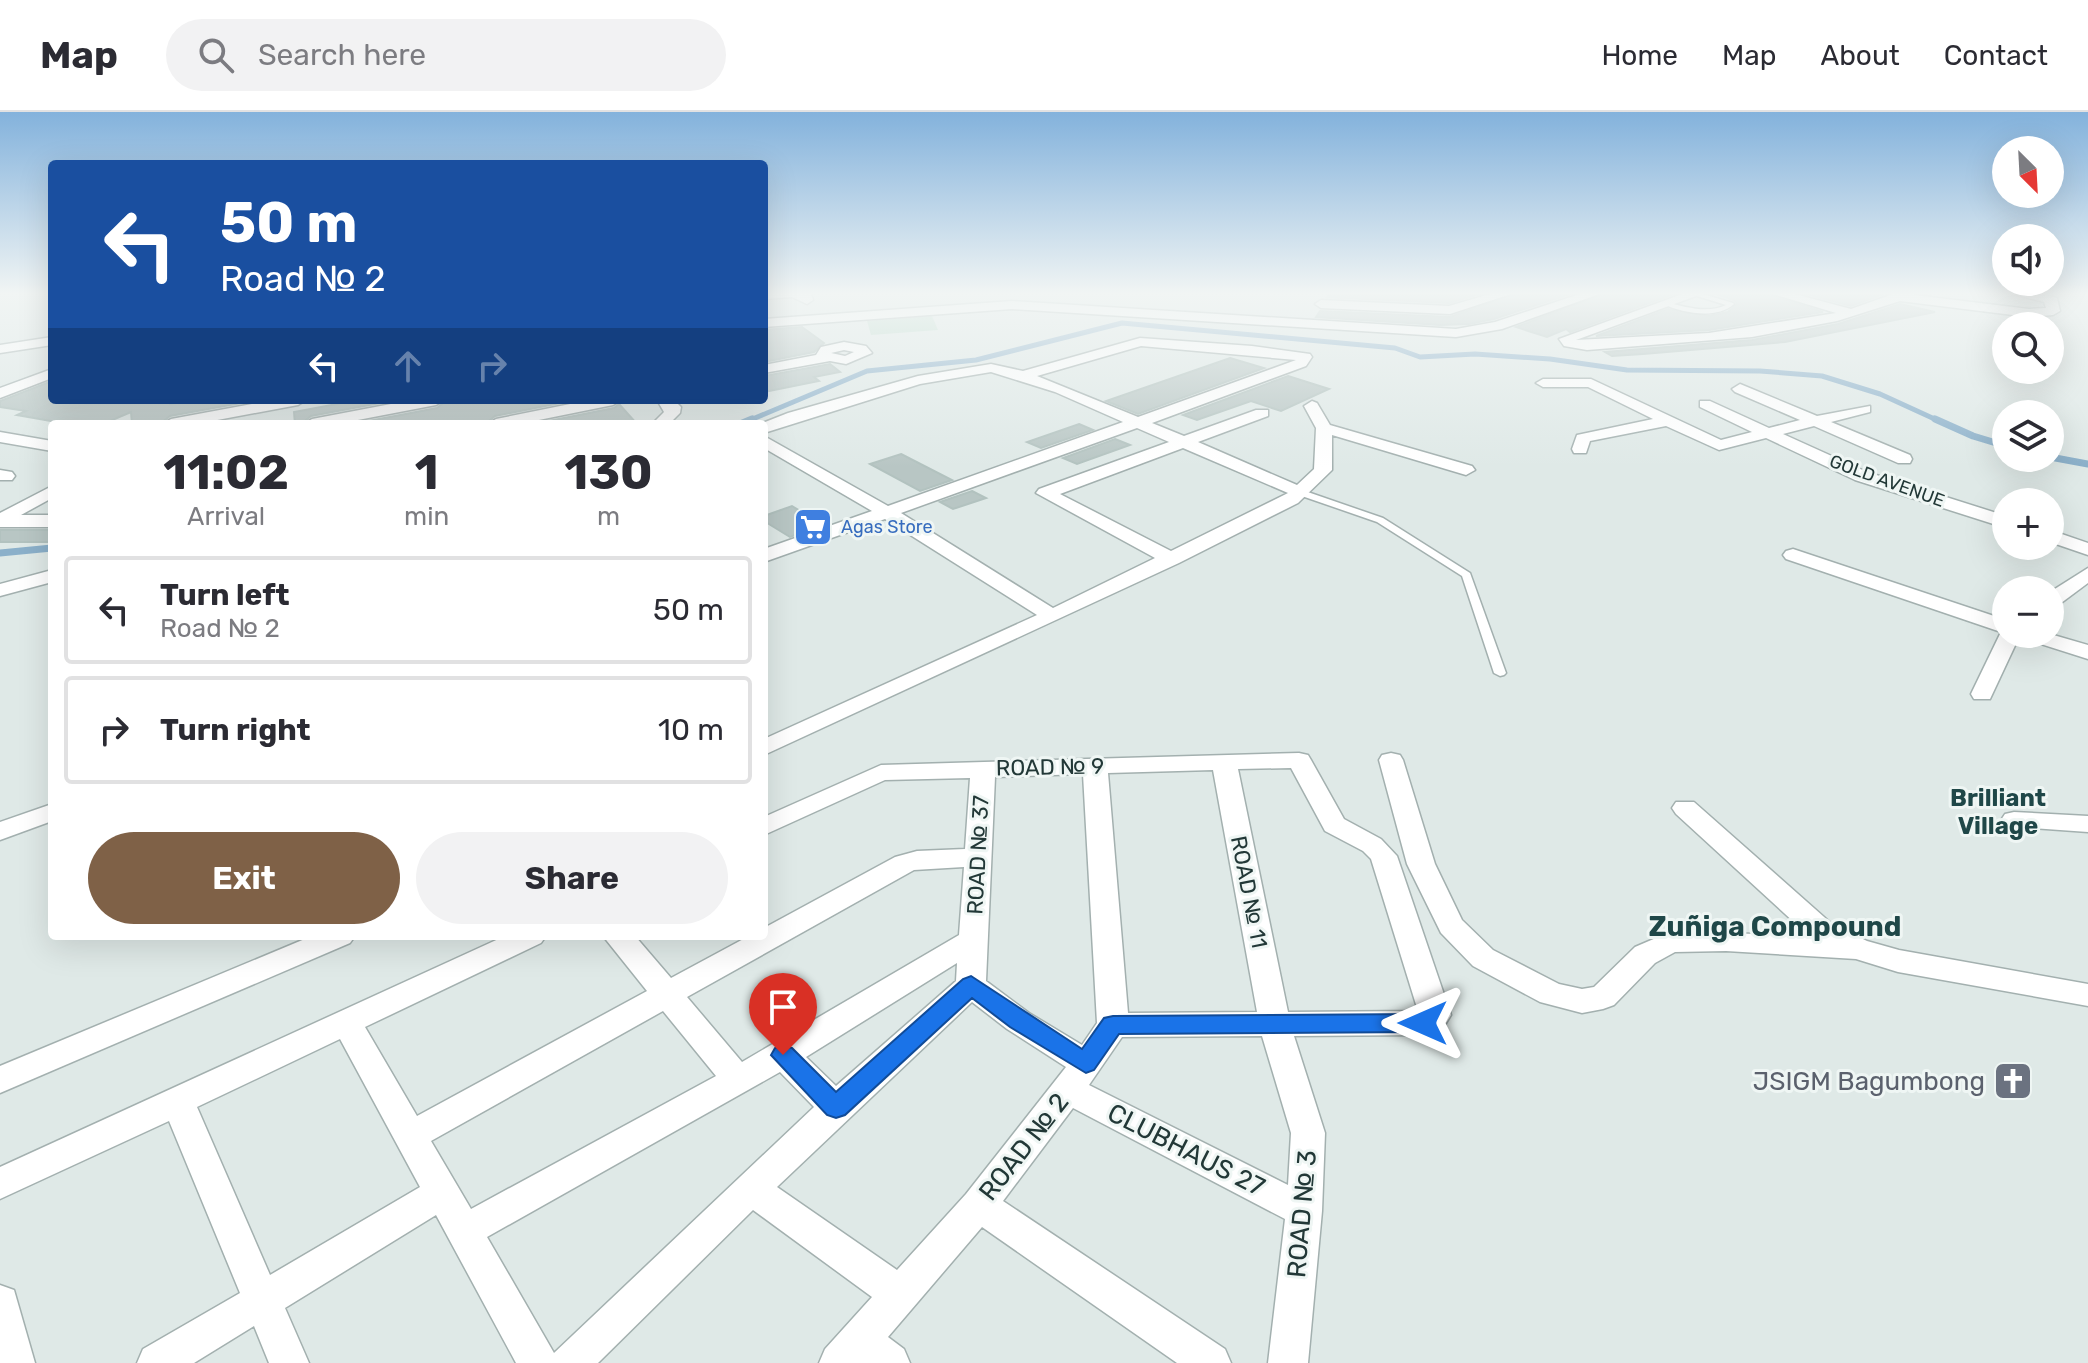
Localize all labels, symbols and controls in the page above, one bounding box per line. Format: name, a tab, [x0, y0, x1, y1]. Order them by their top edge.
search box	[166, 19, 726, 91]
text: Map	[40, 32, 118, 78]
icon: search	[194, 33, 238, 77]
text: Search here	[258, 37, 426, 73]
text: Home	[1601, 39, 1678, 72]
text: Map	[1722, 39, 1776, 72]
text: About	[1820, 39, 1900, 72]
text: Contact	[1944, 39, 2048, 72]
north arrow	[1992, 136, 2064, 208]
map controls	[1992, 136, 2064, 648]
text: 50 m	[220, 190, 357, 256]
icon: left	[88, 192, 192, 296]
button: sound	[1992, 224, 2064, 296]
text: Road № 2	[220, 257, 386, 300]
button: search	[1992, 312, 2064, 384]
icon: left	[302, 344, 346, 388]
icon: ahead	[386, 344, 430, 388]
icon: right	[470, 344, 514, 388]
button: layers	[1992, 400, 2064, 472]
text: 11:02	[163, 444, 289, 501]
text: 1	[415, 444, 439, 501]
text: 130	[565, 444, 653, 501]
street label: GOLD AVENUE	[1826, 450, 1948, 512]
button: +	[1992, 488, 2064, 560]
text: Arrival	[187, 501, 265, 532]
text: min	[404, 501, 449, 532]
text: m	[597, 501, 620, 532]
supermarket icon: Agas Store	[792, 506, 834, 548]
place label: Agas Store	[841, 516, 933, 538]
button: −	[1992, 576, 2064, 648]
text: Turn left	[160, 577, 290, 613]
icon: left	[92, 588, 136, 632]
text: 50 m	[653, 592, 724, 628]
text: Road № 2	[160, 613, 280, 644]
icon: right	[92, 708, 136, 752]
text: Turn right	[160, 712, 311, 748]
text: 10 m	[658, 712, 724, 748]
street label: ROAD № 9	[996, 753, 1104, 781]
district label: Brilliant Village	[1950, 784, 2046, 840]
street label: ROAD № 37	[961, 795, 995, 915]
button: Exit	[88, 832, 400, 924]
button: Share	[416, 832, 728, 924]
street label: ROAD № 11	[1225, 833, 1273, 951]
district label: Zuñiga Compound	[1649, 910, 1902, 943]
pin	[749, 973, 817, 1055]
position arrow	[1381, 981, 1465, 1065]
icon: arrive	[761, 985, 805, 1029]
church icon: JSIGM Bagumbong	[1992, 1060, 2034, 1102]
place label: JSIGM Bagumbong	[1753, 1066, 1985, 1097]
street label: ROAD № 2	[972, 1087, 1076, 1207]
street label: CLUBHAUS 27	[1102, 1097, 1270, 1203]
street label: ROAD № 3	[1281, 1149, 1323, 1279]

